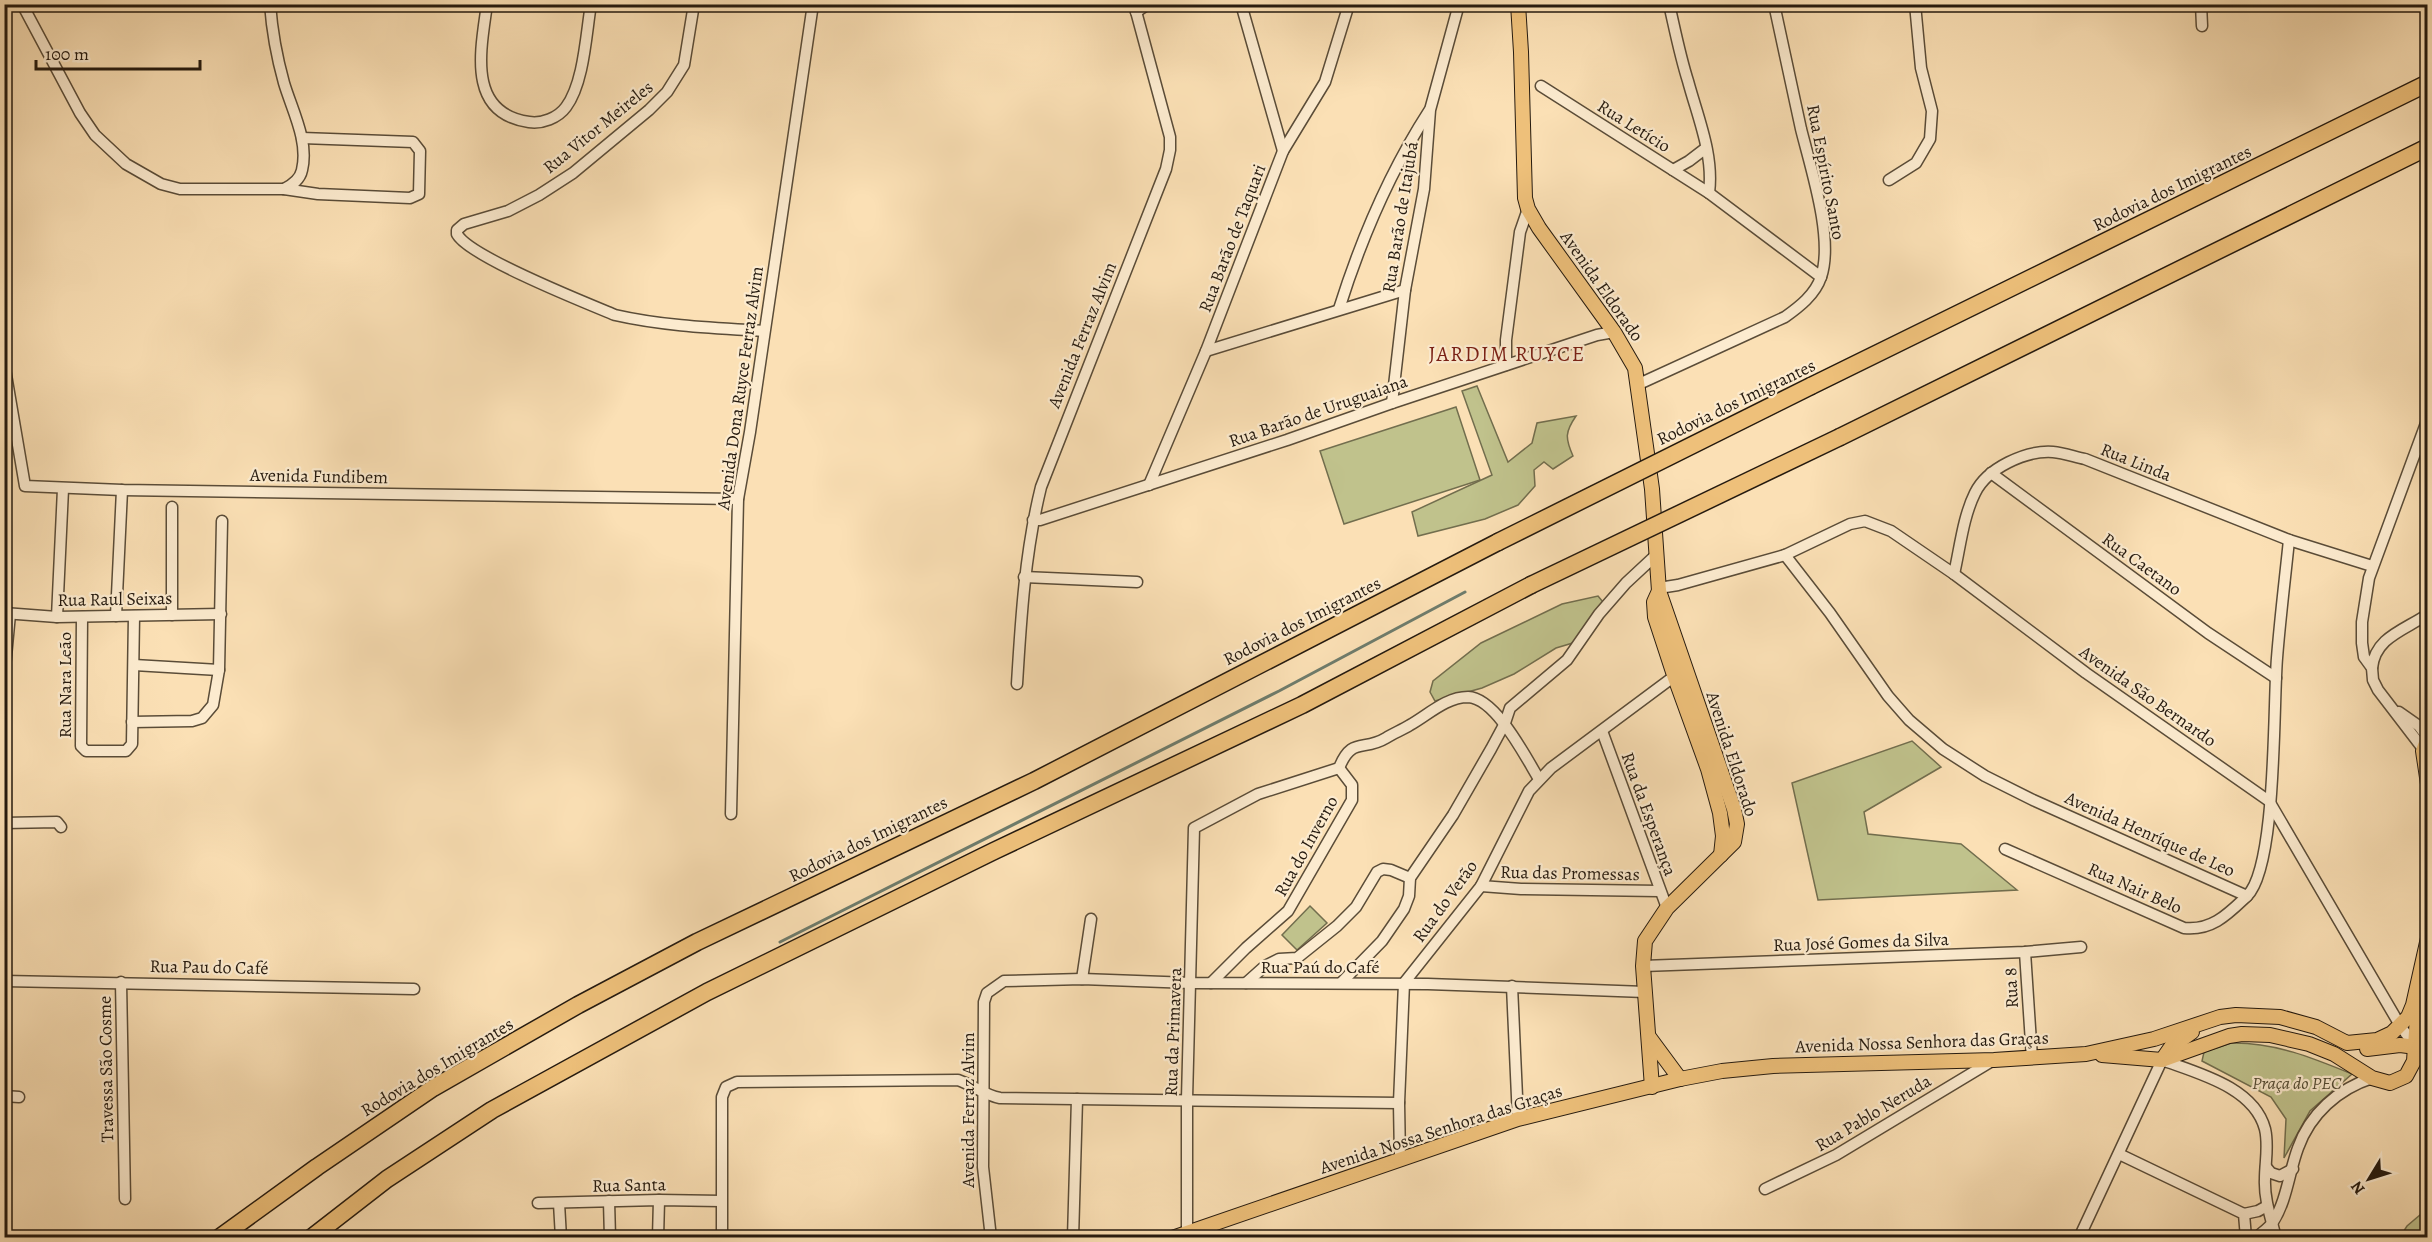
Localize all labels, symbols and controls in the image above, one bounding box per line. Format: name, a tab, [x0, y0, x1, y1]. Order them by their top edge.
scale bar	[36, 33, 200, 71]
text: 100 m	[45, 42, 89, 66]
street label: Rua Vitor Meireles	[538, 75, 658, 179]
street label: Rua Letício	[1593, 94, 1675, 158]
street label: Rua Espírito Santo	[1801, 102, 1851, 242]
street label: Rua Barão de Itajubá	[1376, 139, 1424, 294]
street label: Rodovia dos Imigrantes	[2089, 139, 2255, 237]
street label: Rua Barão de Taquari	[1193, 160, 1271, 316]
street label: Avenida Eldorado	[1554, 225, 1649, 346]
street label: Avenida Ferraz Alvim	[1041, 258, 1122, 412]
street label: Avenida Dona Ruyce Ferraz Alvim	[711, 265, 769, 512]
district label: JARDIM RUYCE	[1428, 340, 1586, 368]
street label: Rodovia dos Imigrantes	[1653, 353, 1819, 451]
street label: Rua Barão de Uruguaiana	[1225, 369, 1411, 453]
street label: Rua Linda	[2097, 437, 2175, 487]
street label: Avenida Fundibem	[249, 463, 388, 489]
street label: Rua Caetano	[2097, 527, 2187, 601]
street label: Rodovia dos Imigrantes	[1219, 571, 1385, 671]
street label: Rua Raul Seixas	[57, 586, 173, 612]
street label: Rua Nara Leão	[53, 632, 77, 738]
street label: Avenida São Bernardo	[2074, 639, 2221, 752]
street label: Avenida Eldorado	[1700, 688, 1763, 820]
street label: Rua da Esperança	[1615, 749, 1683, 880]
street label: Avenida Henríque de Leo	[2060, 785, 2239, 882]
street label: Rodovia dos Imigrantes	[785, 790, 951, 888]
street label: Rua do Inverno	[1268, 791, 1344, 901]
street label: Rua do Verão	[1407, 855, 1483, 947]
street label: Rua Nair Belo	[2084, 857, 2186, 919]
street label: Rua das Promessas	[1500, 860, 1640, 886]
street label: Rua José Gomes da Silva	[1773, 927, 1950, 957]
street label: Rua Pau do Café	[149, 954, 269, 980]
street label: Rua Paú do Café	[1261, 955, 1379, 979]
street label: Rua da Primavera	[1159, 966, 1187, 1097]
street label: Rua 8	[1998, 967, 2024, 1009]
street label: Travessa São Cosme	[93, 996, 119, 1142]
street label: Rodovia dos Imigrantes	[356, 1012, 518, 1122]
street label: Avenida Nossa Senhora das Graças	[1794, 1026, 2049, 1058]
street label: Avenida Ferraz Alvim	[956, 1032, 980, 1189]
street label: Rua Pablo Neruda	[1810, 1069, 1936, 1157]
park label: Praça do PEC	[2252, 1071, 2342, 1095]
street label: Avenida Nossa Senhora das Graças	[1316, 1078, 1565, 1180]
north arrow	[2339, 1149, 2399, 1209]
street label: Rua Santa	[592, 1172, 667, 1198]
text: N	[2345, 1176, 2370, 1199]

